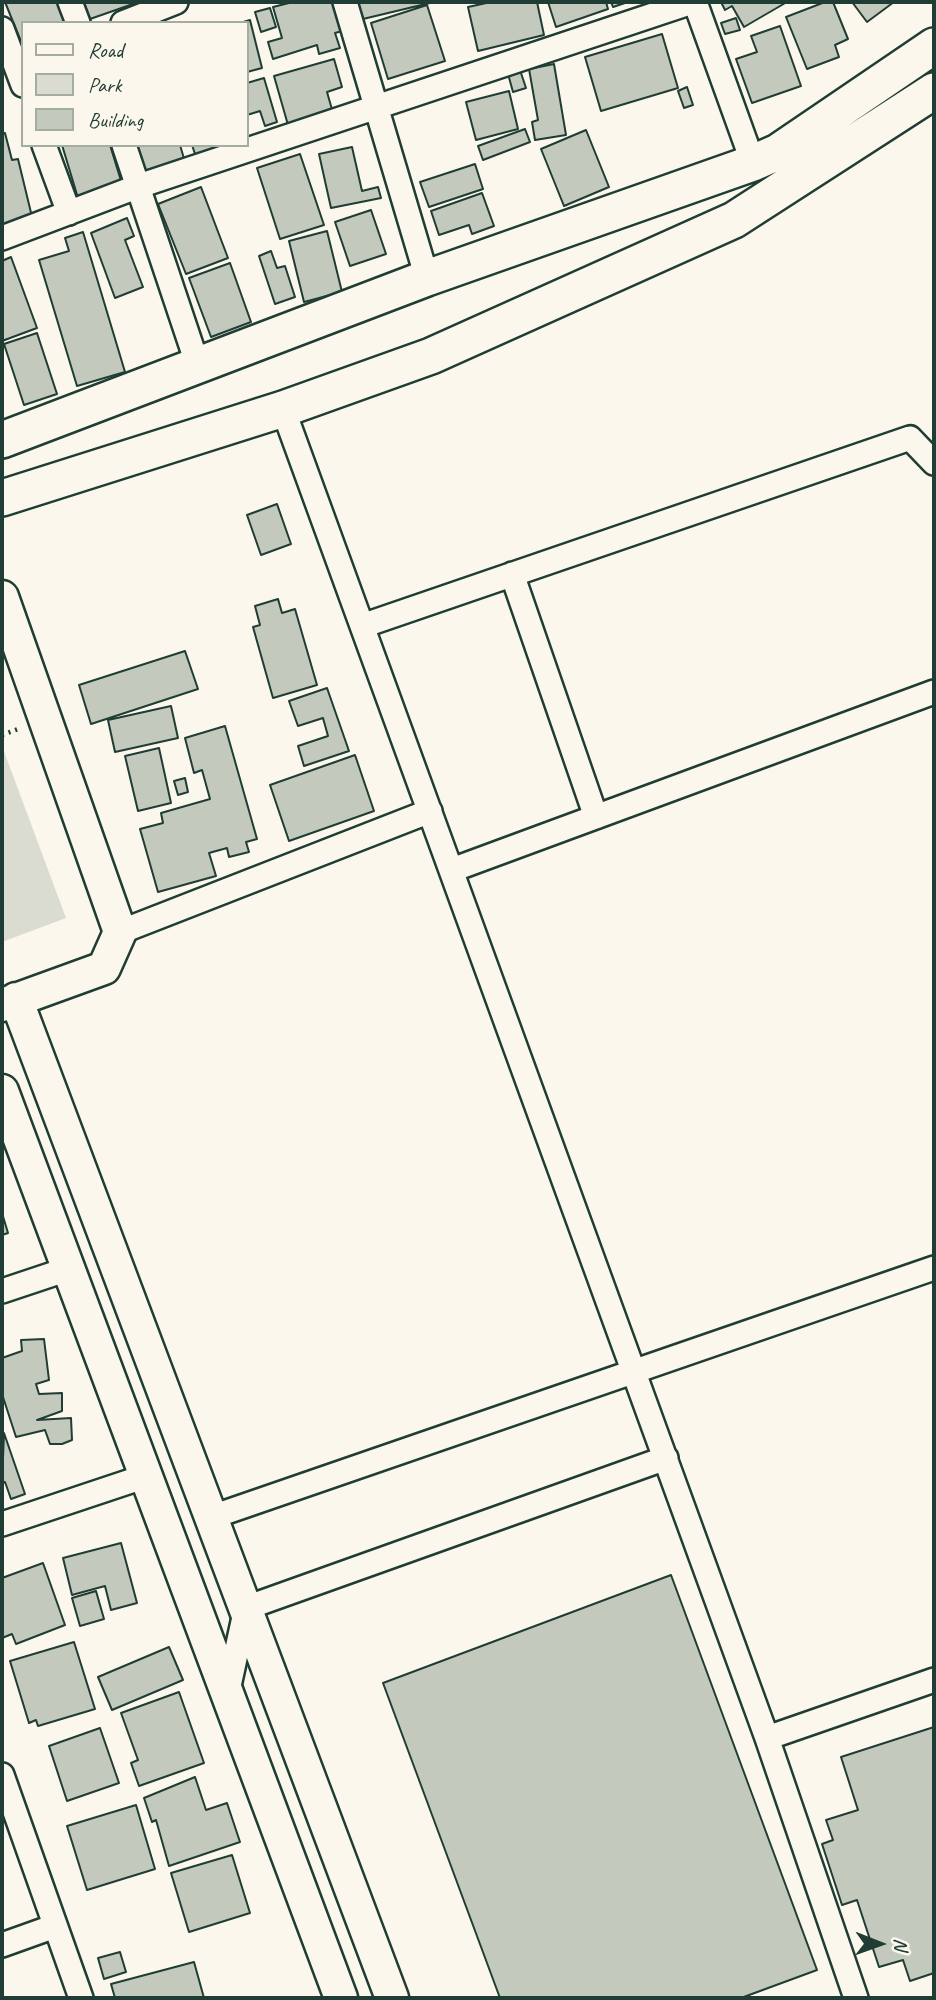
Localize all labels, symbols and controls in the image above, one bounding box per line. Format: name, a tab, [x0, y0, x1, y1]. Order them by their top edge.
legend	[21, 21, 248, 147]
text: Road	[88, 37, 123, 63]
text: Park	[88, 72, 121, 98]
text: Building	[88, 107, 143, 133]
north arrow	[845, 1909, 915, 1979]
text: N	[889, 1938, 913, 1950]

